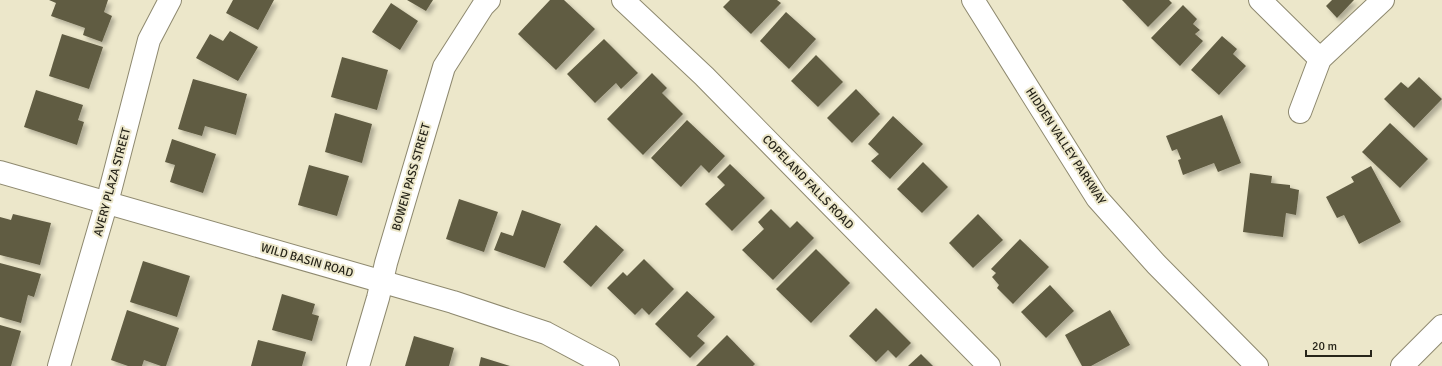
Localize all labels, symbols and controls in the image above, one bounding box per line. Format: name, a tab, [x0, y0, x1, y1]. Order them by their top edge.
street label: HIDDEN VALLEY PARKWAY	[1022, 85, 1109, 208]
street label: BOWEN PASS STREET	[389, 122, 434, 233]
street label: AVERY PLAZA STREET	[91, 126, 134, 238]
street label: COPELAND FALLS ROAD	[759, 132, 857, 233]
street label: WILD BASIN ROAD	[259, 240, 355, 281]
scale bar	[1306, 332, 1371, 358]
text: 20 m	[1312, 339, 1337, 354]

